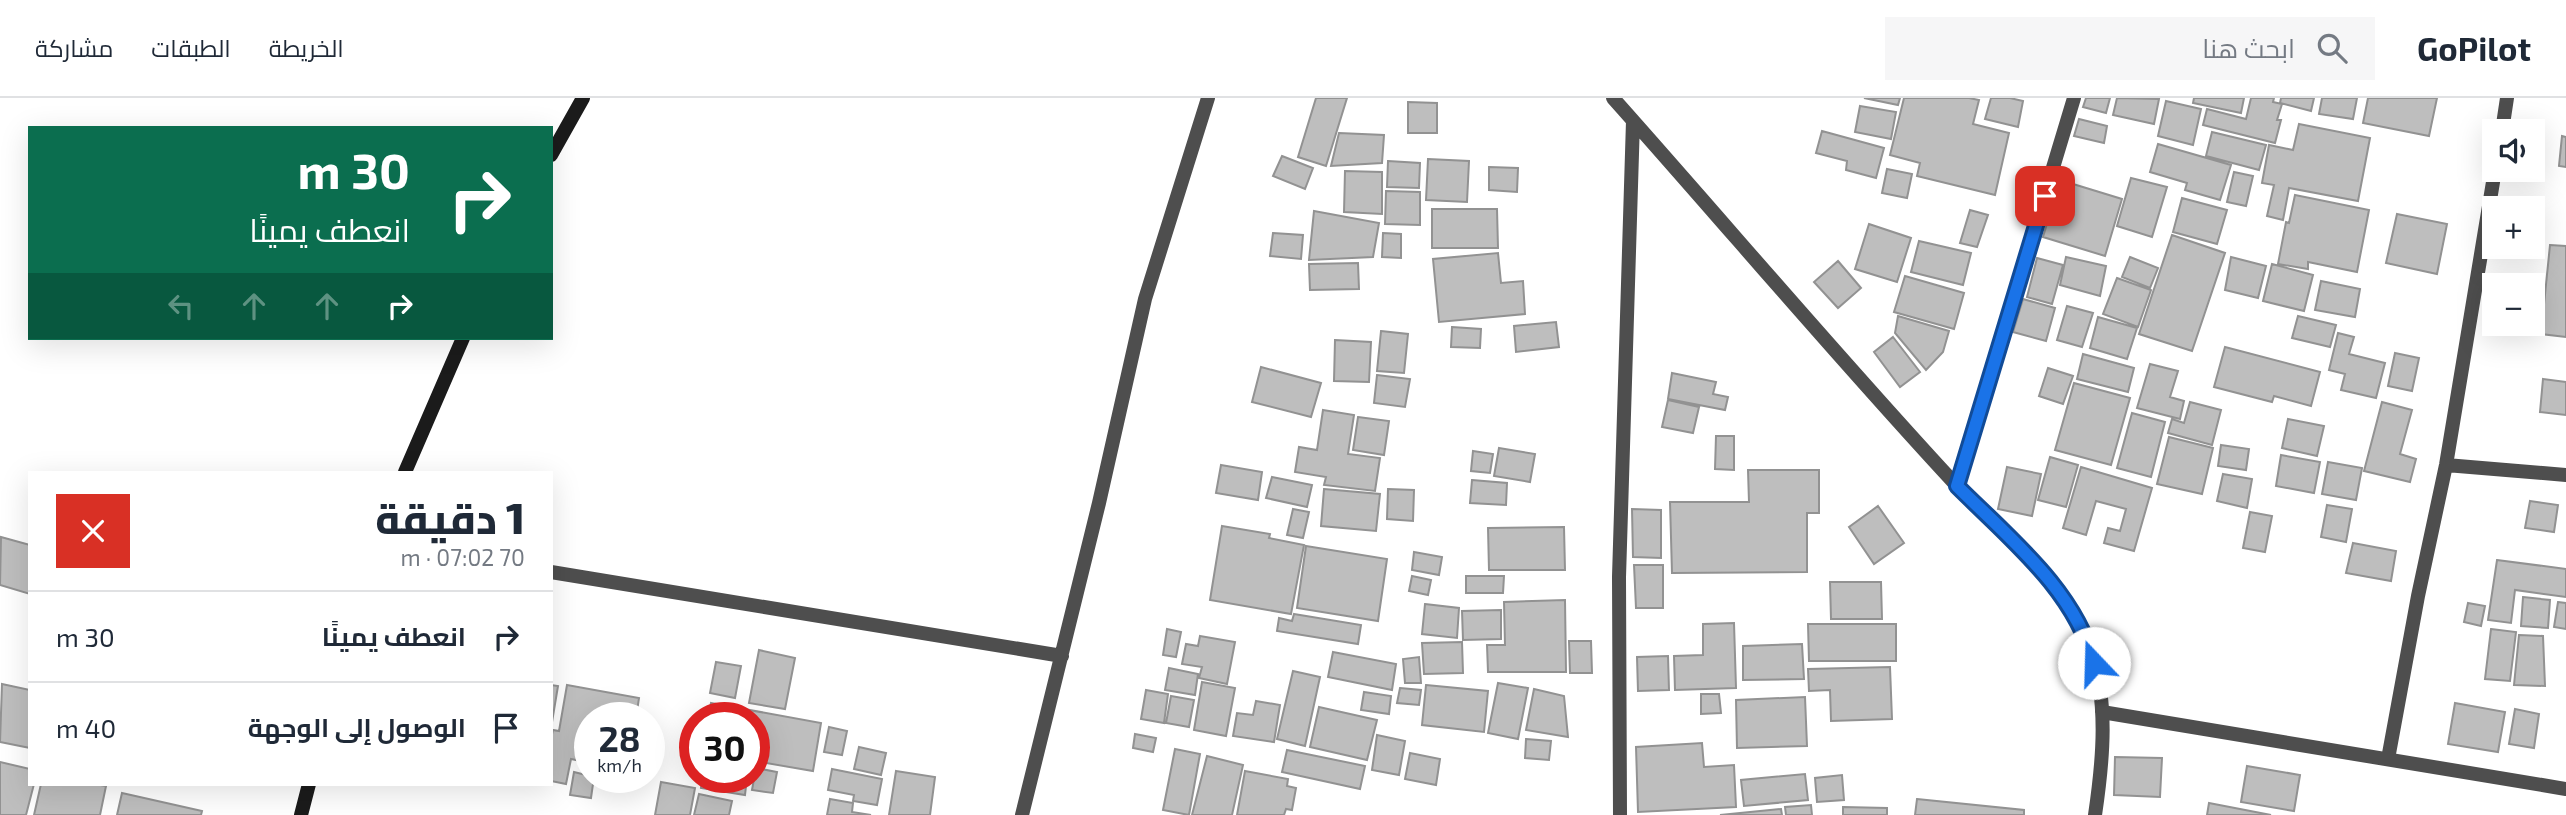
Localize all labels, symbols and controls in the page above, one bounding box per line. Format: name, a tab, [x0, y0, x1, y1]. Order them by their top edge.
search box	[1885, 17, 2375, 80]
text: GoPilot	[2417, 28, 2531, 68]
icon: search	[2313, 29, 2351, 67]
text: ابحث هنا	[2202, 32, 2295, 63]
text: مشاركة	[35, 33, 113, 62]
text: الطبقات	[151, 33, 231, 62]
text: الخريطة	[269, 33, 344, 62]
map controls	[2482, 119, 2545, 336]
button: sound	[2482, 119, 2545, 182]
text: 30 m	[298, 140, 410, 199]
icon: right	[434, 154, 525, 245]
pin	[2015, 166, 2075, 226]
icon: arrive	[2026, 177, 2064, 215]
button: +	[2482, 196, 2545, 259]
text: انعطف يمينًا	[249, 210, 410, 248]
button: −	[2482, 273, 2545, 336]
icon: left	[162, 287, 200, 325]
icon: ahead	[235, 287, 273, 325]
icon: ahead	[308, 287, 346, 325]
icon: right	[381, 287, 419, 325]
text: 1 دقيقة	[375, 492, 525, 542]
button: close	[56, 494, 130, 568]
text: 70 m · 07:02	[401, 543, 525, 571]
icon: right	[487, 618, 525, 656]
text: انعطف يمينًا	[322, 620, 466, 651]
text: 30 m	[56, 621, 115, 652]
position arrow	[2057, 626, 2131, 700]
speed limit sign: 30	[679, 702, 770, 793]
icon: arrive	[487, 709, 525, 747]
text: الوصول إلى الوجهة	[248, 711, 466, 742]
text: 40 m	[56, 712, 116, 743]
text: 28	[598, 717, 641, 759]
text: km/h	[597, 754, 642, 776]

